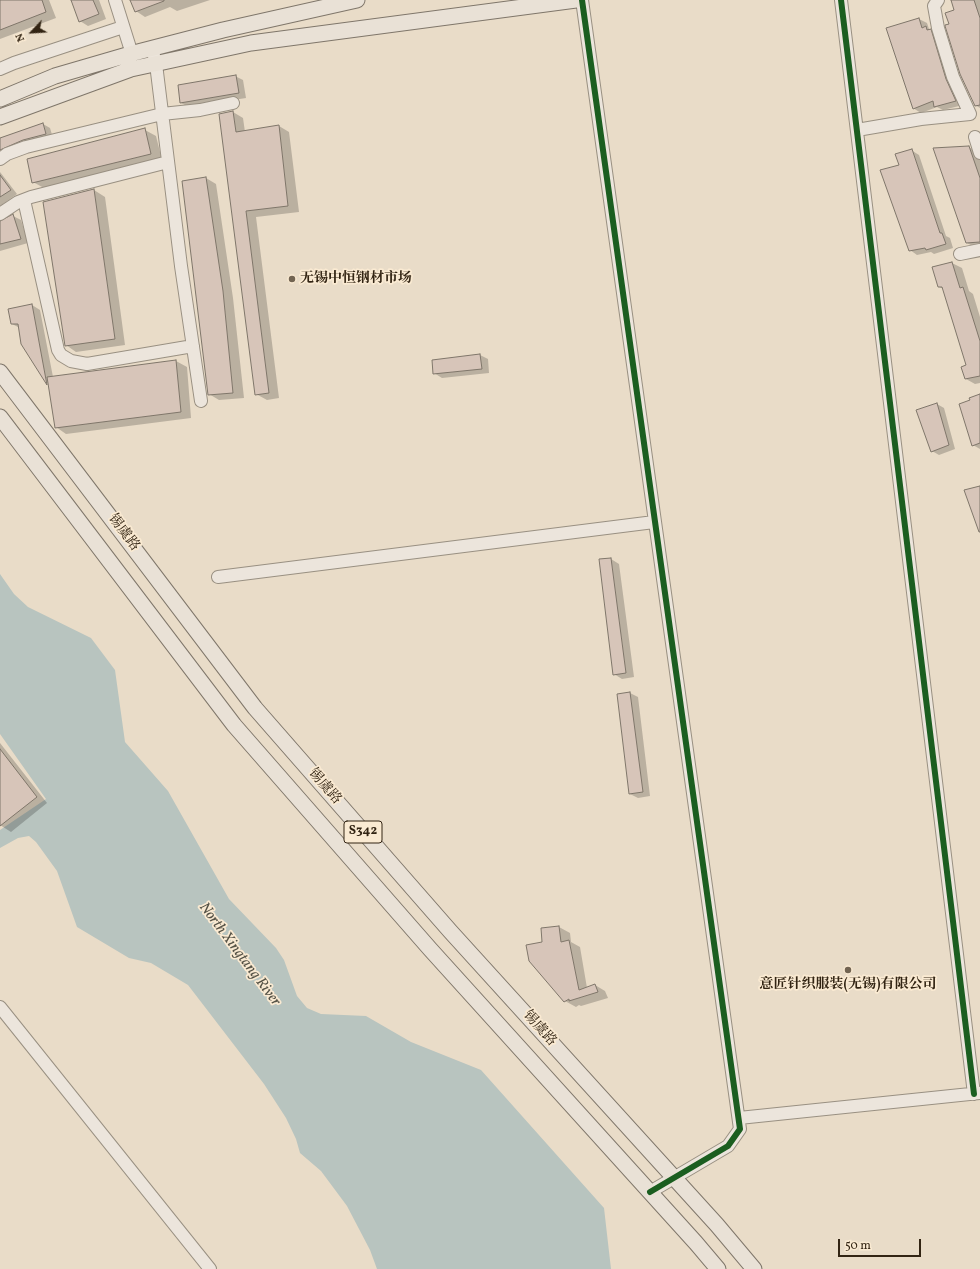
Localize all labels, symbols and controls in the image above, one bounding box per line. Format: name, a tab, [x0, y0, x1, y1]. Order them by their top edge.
north arrow	[12, 12, 52, 52]
text: N	[12, 30, 29, 44]
place label: 无锡中恒钢材市场	[300, 271, 412, 287]
marker: 无锡中恒钢材市场	[287, 274, 297, 284]
street label: 锡虞路	[104, 511, 142, 555]
street label: 锡虞路	[304, 766, 344, 808]
road number: S342	[344, 821, 382, 843]
water label: North Xingtang River	[194, 900, 284, 1010]
marker: 意匠针织服装(无锡)有限公司	[843, 965, 853, 975]
place label: 意匠针织服装(无锡)有限公司	[759, 977, 937, 993]
street label: 锡虞路	[519, 1008, 559, 1050]
scale bar	[840, 1231, 923, 1257]
text: 50 m	[845, 1238, 871, 1254]

